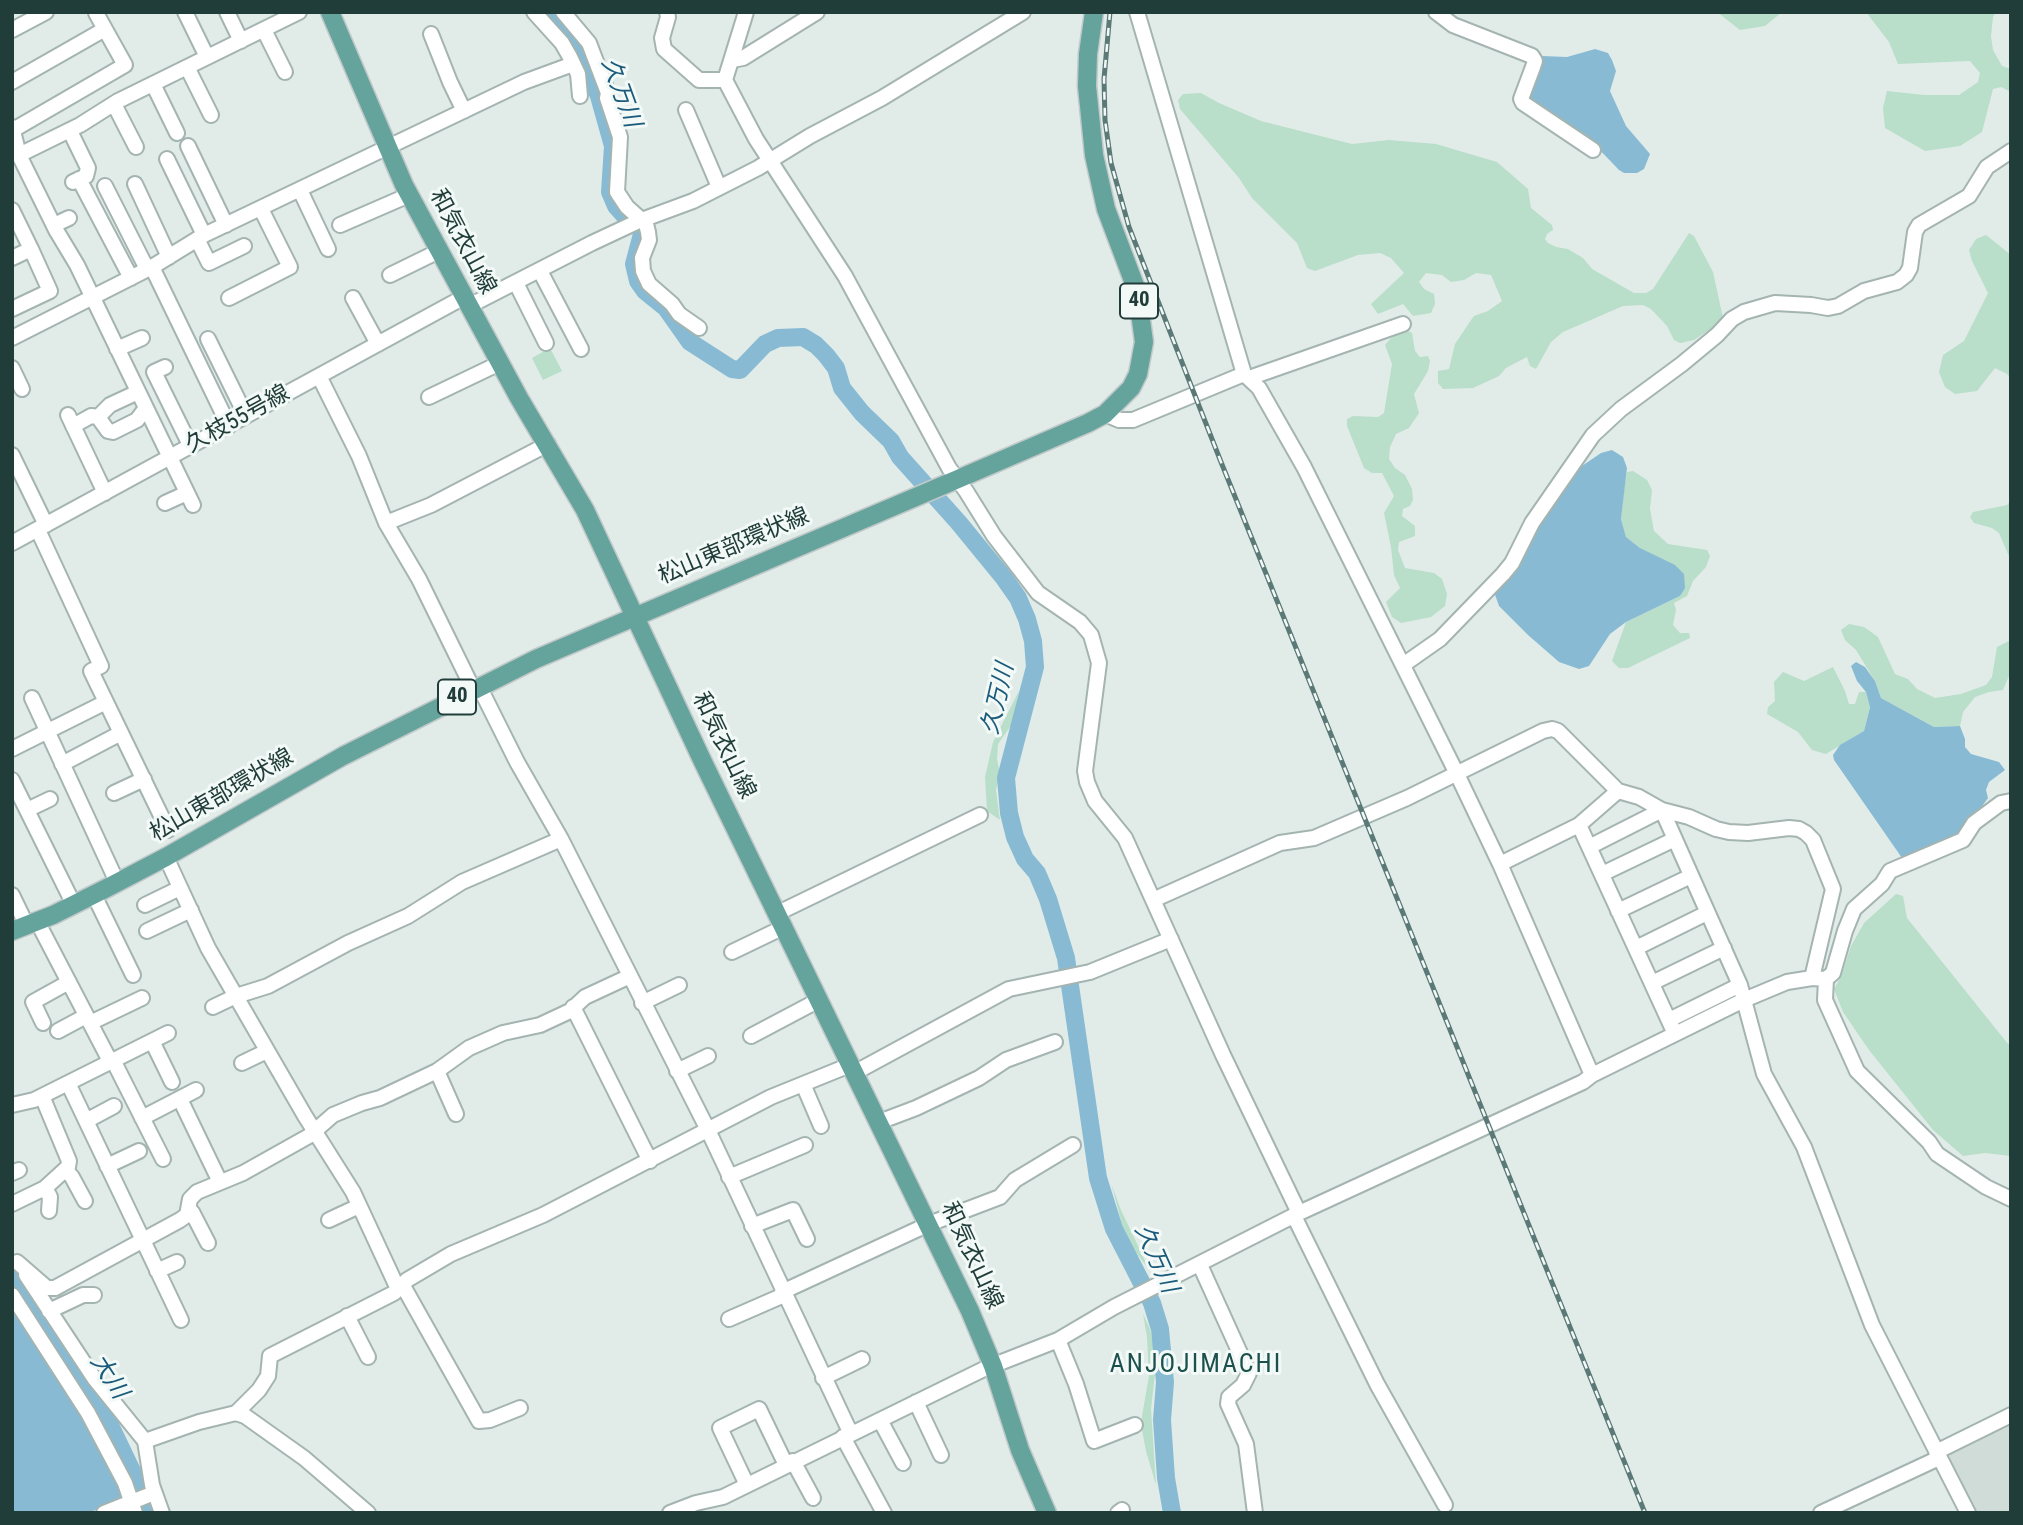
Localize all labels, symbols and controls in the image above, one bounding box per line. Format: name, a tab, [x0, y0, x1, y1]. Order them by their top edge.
water label: 久万川	[594, 54, 646, 132]
street label: 和気衣山線	[423, 185, 501, 299]
road number: 40	[1120, 284, 1158, 318]
street label: 久枝55号線	[181, 380, 295, 460]
street label: 松山東部環状線	[655, 503, 813, 591]
water label: 久万川	[977, 661, 1021, 737]
road number: 40	[438, 680, 476, 714]
street label: 和気衣山線	[685, 688, 761, 804]
street label: 松山東部環状線	[145, 744, 299, 848]
street label: 和気衣山線	[934, 1198, 1008, 1314]
water label: 久万川	[1127, 1220, 1183, 1298]
water label: 大川	[83, 1349, 133, 1405]
district label: ANJOJIMACHI	[1111, 1349, 1281, 1381]

